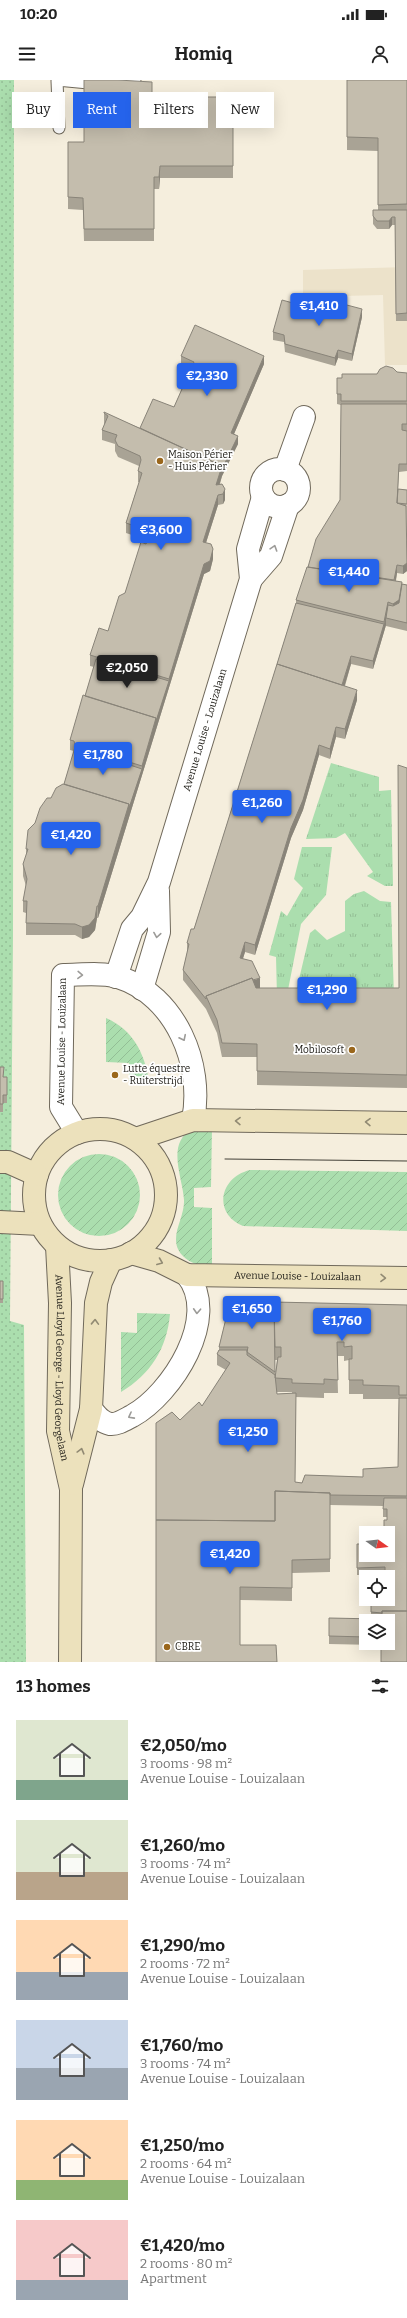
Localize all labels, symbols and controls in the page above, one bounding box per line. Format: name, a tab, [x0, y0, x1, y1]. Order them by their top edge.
text: 10:20	[20, 5, 57, 23]
icon: menu	[16, 43, 38, 65]
text: Homiq	[175, 43, 232, 65]
icon: person	[369, 43, 391, 65]
chip: Buy	[12, 92, 65, 128]
chip: Rent	[73, 92, 131, 128]
chip: Filters	[139, 92, 208, 128]
chip: New	[216, 92, 274, 128]
pin: €1,410	[286, 293, 352, 327]
text: €1,410	[299, 298, 339, 313]
pin: €2,330	[174, 363, 240, 397]
text: €2,330	[186, 368, 228, 383]
place label: Maison Périer - Huis Périer	[168, 449, 233, 473]
marker: Maison Périer - Huis Périer	[155, 456, 165, 466]
pin: €3,600	[128, 517, 194, 551]
text: €3,600	[140, 522, 183, 537]
one-way arrow	[269, 545, 278, 552]
pin: €1,440	[316, 559, 382, 593]
text: €1,440	[328, 564, 370, 579]
pin: €2,050	[94, 655, 160, 689]
text: €2,050	[106, 660, 148, 675]
street label: Avenue Louise - Louizalaan	[181, 667, 230, 793]
pin: €1,780	[70, 742, 136, 776]
text: €1,780	[83, 747, 123, 762]
pin: €1,260	[229, 790, 295, 824]
text: €1,260	[241, 795, 283, 810]
pin: €1,420	[38, 822, 104, 856]
text: €1,420	[50, 827, 92, 842]
one-way arrow	[153, 931, 162, 938]
one-way arrow	[77, 971, 83, 980]
street label: Avenue Louise - Louizalaan	[55, 977, 69, 1105]
pin: €1,290	[294, 977, 360, 1011]
text: €1,290	[306, 982, 348, 997]
one-way arrow	[178, 1034, 186, 1041]
place label: Mobilosoft	[294, 1044, 344, 1056]
marker: Mobilosoft	[347, 1045, 357, 1055]
place label: Lutte équestre - Ruiterstrijd	[123, 1063, 190, 1087]
marker: Lutte équestre - Ruiterstrijd	[110, 1070, 120, 1080]
one-way arrow	[235, 1117, 241, 1125]
one-way arrow	[365, 1118, 371, 1126]
one-way arrow	[157, 1257, 164, 1265]
street label: Avenue Louise - Louizalaan	[234, 1270, 362, 1283]
street label: Avenue Lloyd George - Lloyd Georgelaan	[52, 1274, 71, 1463]
one-way arrow	[380, 1274, 386, 1282]
pin: €1,650	[219, 1296, 285, 1330]
text: €1,650	[232, 1301, 272, 1316]
one-way arrow	[192, 1308, 201, 1314]
pin: €1,760	[309, 1308, 375, 1342]
text: €1,760	[322, 1313, 362, 1328]
one-way arrow	[91, 1319, 99, 1325]
one-way arrow	[128, 1412, 135, 1419]
pin: €1,250	[215, 1419, 281, 1453]
text: €1,250	[228, 1424, 268, 1439]
one-way arrow	[76, 1448, 84, 1454]
north arrow	[359, 1526, 395, 1562]
map controls	[359, 1526, 395, 1650]
pin: €1,420	[197, 1541, 263, 1575]
text: €1,420	[209, 1546, 251, 1561]
button: locate	[359, 1570, 395, 1606]
button: layers	[359, 1614, 395, 1650]
place label: CBRE	[175, 1641, 200, 1653]
marker: CBRE	[162, 1642, 172, 1652]
icon: filters	[369, 1675, 391, 1697]
text: 13 homes	[16, 1676, 91, 1697]
text: €2,050/mo	[140, 1735, 227, 1756]
icon: home	[48, 1736, 96, 1784]
text: 3 rooms · 98 m²	[140, 1756, 232, 1771]
text: Avenue Louise - Louizalaan	[140, 1771, 305, 1786]
text: €1,260/mo	[140, 1835, 225, 1856]
icon: home	[48, 1836, 96, 1884]
text: 3 rooms · 74 m²	[140, 1856, 231, 1871]
text: Avenue Louise - Louizalaan	[140, 1871, 305, 1886]
text: €1,290/mo	[140, 1935, 225, 1956]
icon: home	[48, 1936, 96, 1984]
text: 2 rooms · 72 m²	[140, 1956, 230, 1971]
text: Avenue Louise - Louizalaan	[140, 1971, 305, 1986]
text: €1,760/mo	[140, 2035, 223, 2056]
icon: home	[48, 2036, 96, 2084]
text: 3 rooms · 74 m²	[140, 2056, 231, 2071]
text: Avenue Louise - Louizalaan	[140, 2071, 305, 2086]
text: €1,250/mo	[140, 2135, 224, 2156]
icon: home	[48, 2136, 96, 2184]
text: 2 rooms · 64 m²	[140, 2156, 232, 2171]
text: Avenue Louise - Louizalaan	[140, 2171, 305, 2186]
text: €1,420/mo	[140, 2235, 225, 2256]
icon: home	[48, 2236, 96, 2284]
text: 2 rooms · 80 m²	[140, 2256, 232, 2271]
text: Apartment	[140, 2271, 207, 2286]

